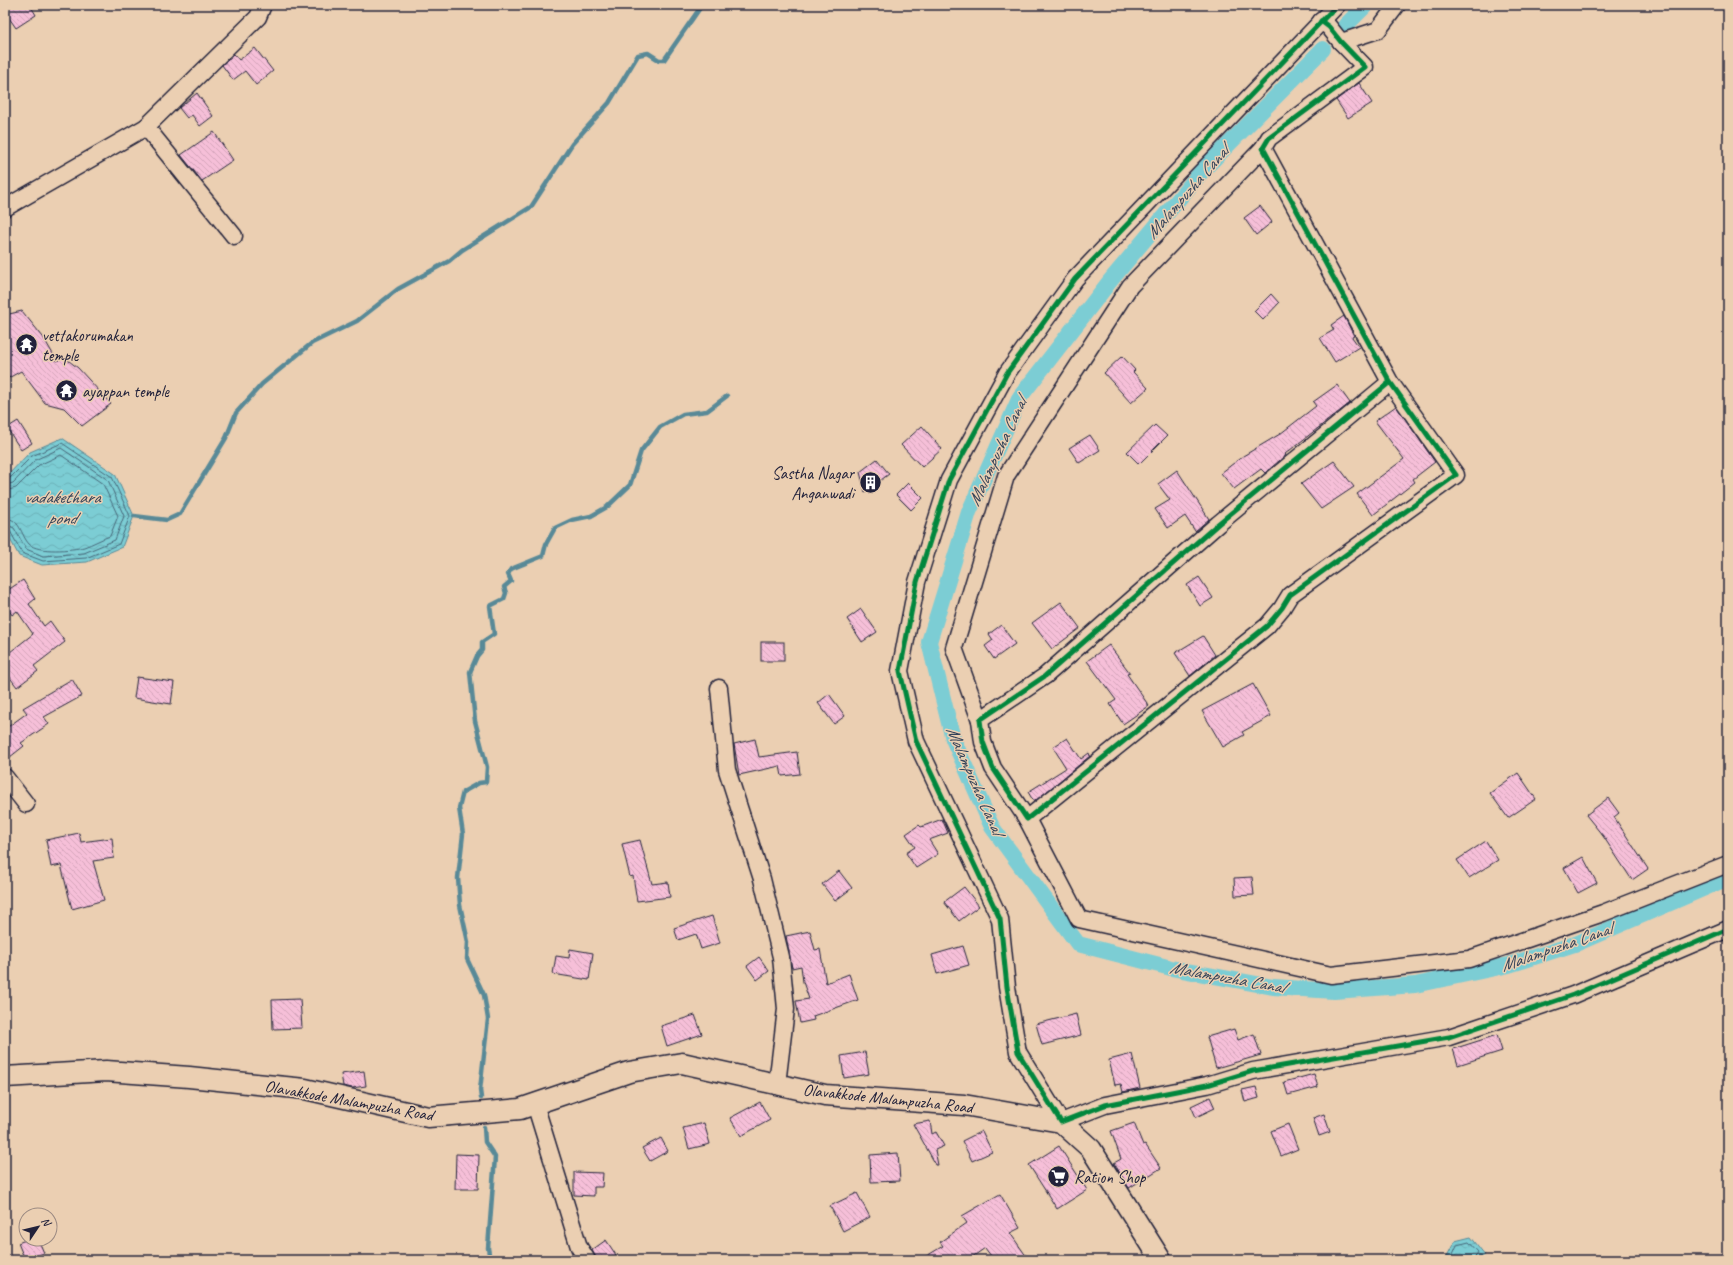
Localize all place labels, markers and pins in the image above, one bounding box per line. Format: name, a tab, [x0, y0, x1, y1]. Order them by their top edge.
place label: vettakorumakan temple	[42, 325, 133, 366]
temple icon: vettakorumakan temple	[13, 332, 39, 358]
temple icon: ayappan temple	[54, 378, 80, 404]
place label: ayappan temple	[82, 381, 170, 402]
place label: Sastha Nagar Anganwadi	[772, 463, 857, 504]
building icon: Sastha Nagar Anganwadi	[857, 470, 883, 496]
supermarket icon: Ration Shop	[1045, 1164, 1071, 1190]
place label: Ration Shop	[1074, 1167, 1147, 1188]

